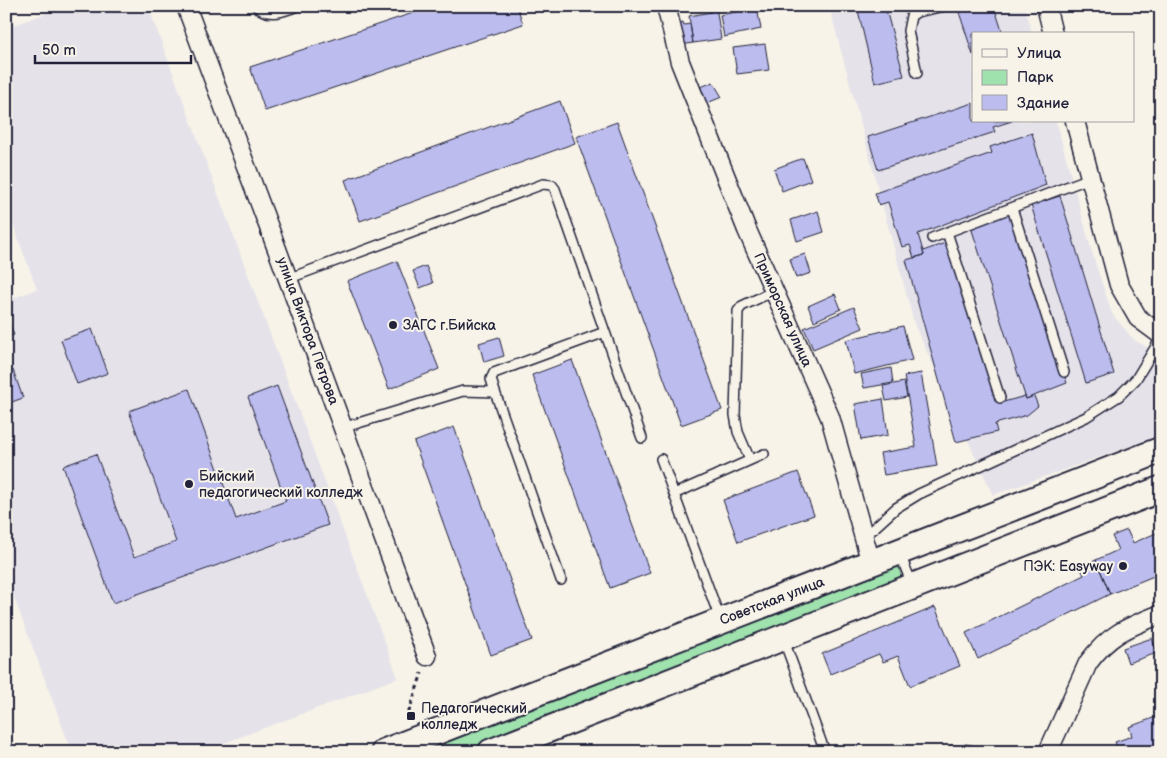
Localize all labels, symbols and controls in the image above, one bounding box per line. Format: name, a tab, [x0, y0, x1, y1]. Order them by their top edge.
scale bar	[35, 32, 191, 64]
legend	[972, 32, 1134, 122]
text: 50 m	[42, 41, 76, 60]
text: Улица	[1017, 44, 1062, 63]
text: Парк	[1017, 68, 1054, 87]
text: Здание	[1017, 94, 1069, 113]
street label: Приморская улица	[750, 250, 816, 370]
street label: улица Виктора Петрова	[273, 255, 343, 408]
place label: ЗАГС г.Бийска	[403, 317, 497, 334]
marker: ЗАГС г.Бийска	[387, 319, 399, 331]
place label: Бийский педагогический колледж	[199, 468, 363, 501]
marker: Бийский педагогический колледж	[183, 478, 195, 490]
place label: ПЭК: Easyway	[1023, 558, 1114, 575]
marker: ПЭК: Easyway	[1117, 560, 1129, 572]
street label: Советская улица	[717, 573, 827, 629]
place label: Педагогический колледж	[421, 700, 527, 733]
marker: Педагогический колледж	[405, 710, 417, 722]

